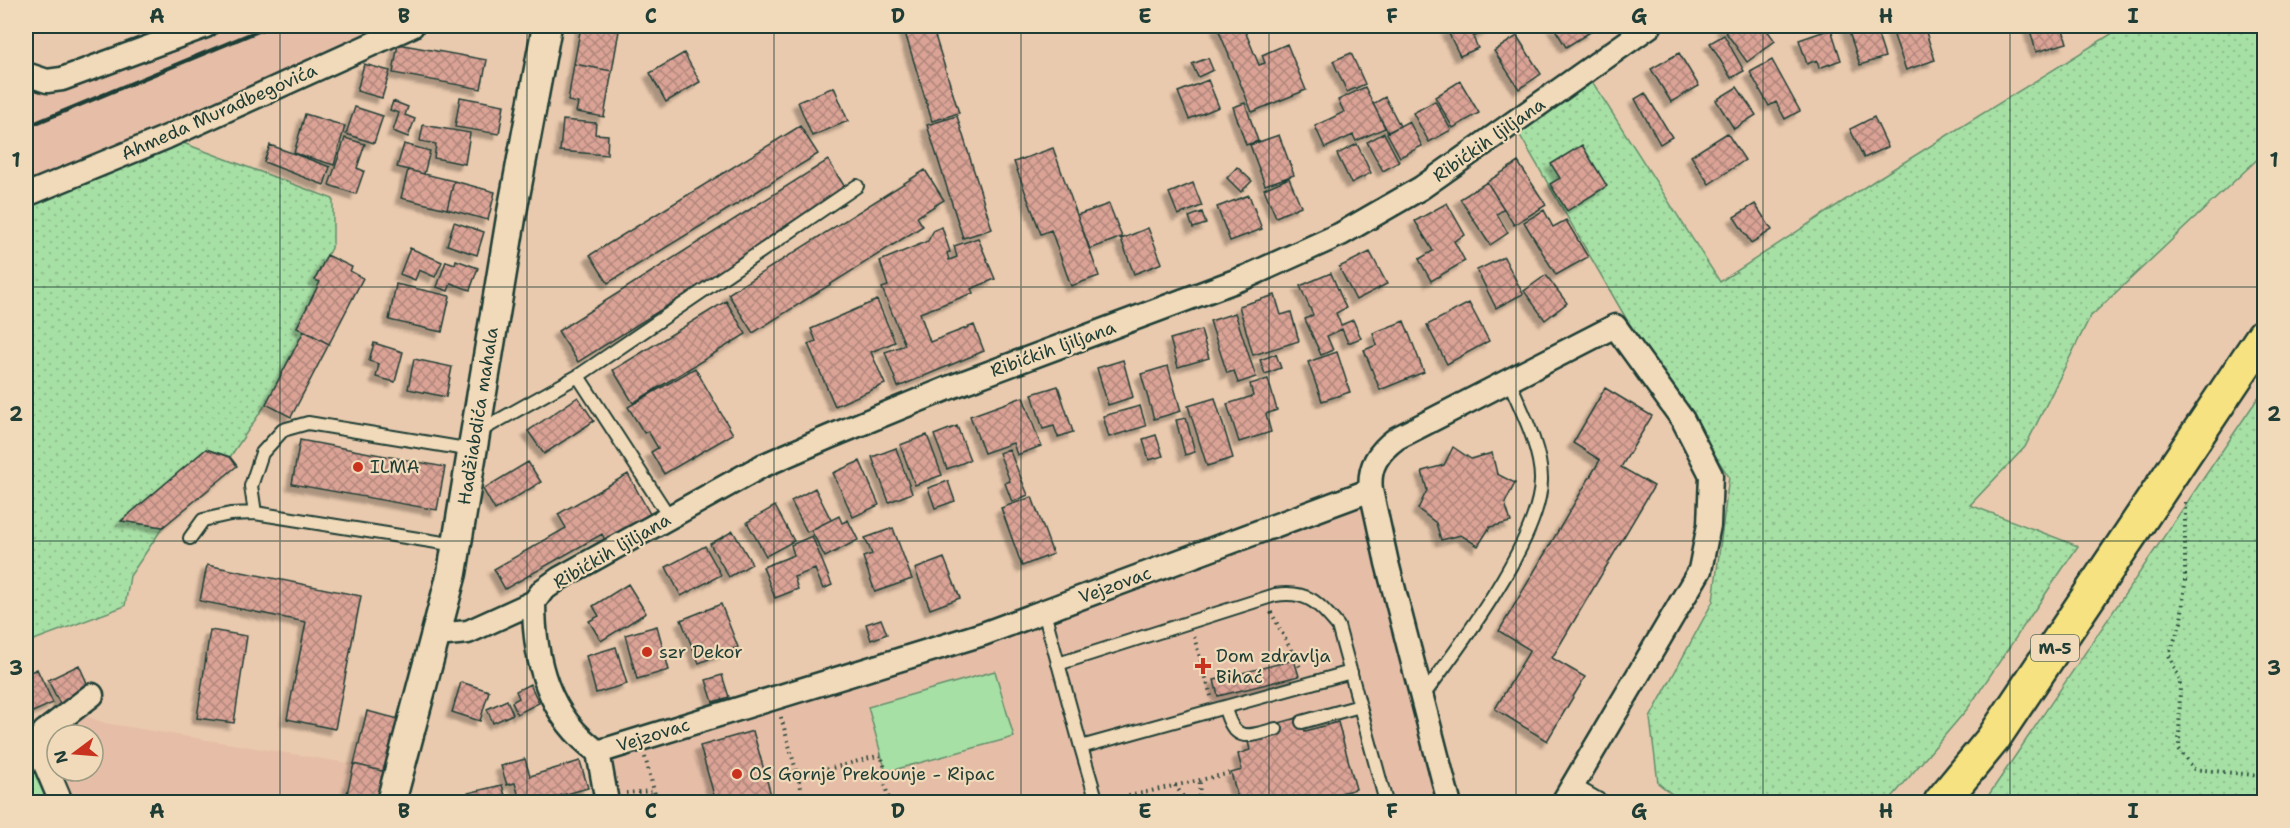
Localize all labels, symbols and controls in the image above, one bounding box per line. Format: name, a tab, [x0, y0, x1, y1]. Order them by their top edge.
text: A	[149, 3, 165, 29]
text: B	[398, 3, 410, 29]
text: C	[645, 3, 657, 29]
text: D	[891, 3, 905, 29]
text: E	[1138, 3, 1152, 29]
text: F	[1386, 3, 1398, 29]
text: G	[1631, 3, 1647, 29]
text: H	[1879, 3, 1893, 29]
text: I	[2127, 3, 2139, 29]
street label: Ahmeda Muradbegovića	[117, 58, 321, 166]
street label: Ribićkih ljiljana	[1428, 92, 1550, 188]
text: 1	[11, 147, 21, 173]
text: 1	[2269, 147, 2279, 173]
street label: Ribićkih ljiljana	[987, 315, 1119, 383]
street label: Hadžiabdića mahala	[452, 325, 504, 507]
text: 2	[9, 401, 23, 427]
text: 2	[2267, 401, 2281, 427]
place label: ILMA	[370, 455, 420, 479]
marker: ILMA	[351, 460, 365, 474]
street label: Ribićkih ljiljana	[549, 508, 675, 594]
street label: Vejzovac	[1075, 561, 1155, 609]
road number: M-5	[2031, 635, 2079, 661]
place label: szr Dekor	[659, 640, 743, 664]
place label: Dom zdravlja Bihać	[1216, 644, 1331, 689]
marker: szr Dekor	[640, 645, 654, 659]
text: 3	[9, 655, 23, 681]
text: 3	[2267, 655, 2281, 681]
marker: Dom zdravlja Bihać	[1194, 657, 1212, 675]
street label: Vejzovac	[613, 712, 693, 758]
north arrow	[45, 723, 105, 783]
text: N	[49, 748, 73, 766]
place label: OS Gornje Prekounje - Ripac	[749, 762, 995, 786]
marker: OS Gornje Prekounje - Ripac	[730, 767, 744, 781]
text: A	[149, 798, 165, 824]
text: B	[398, 798, 410, 824]
text: C	[645, 798, 657, 824]
text: D	[891, 798, 905, 824]
text: E	[1138, 798, 1152, 824]
text: F	[1386, 798, 1398, 824]
text: G	[1631, 798, 1647, 824]
text: H	[1879, 798, 1893, 824]
text: I	[2127, 798, 2139, 824]

